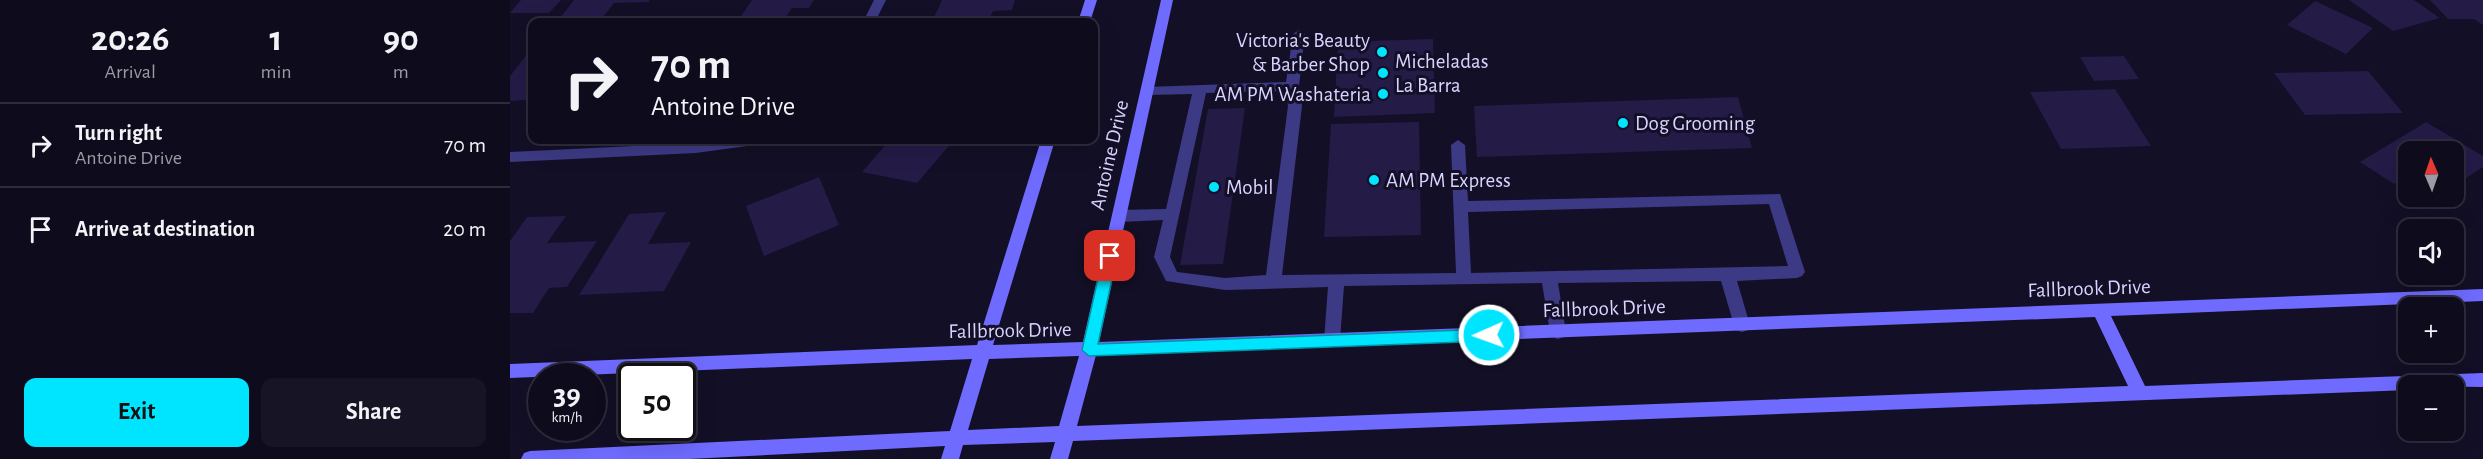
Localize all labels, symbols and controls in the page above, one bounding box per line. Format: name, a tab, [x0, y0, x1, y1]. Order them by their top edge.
text: 20:26	[91, 21, 169, 57]
text: 1	[270, 21, 283, 57]
text: 90	[383, 21, 419, 57]
place label: Victoria's Beauty & Barber Shop	[1236, 30, 1370, 75]
icon: right	[552, 42, 630, 120]
text: 70 m	[651, 44, 731, 86]
marker: Victoria's Beauty & Barber Shop	[1375, 45, 1389, 59]
place label: Micheladas La Barra	[1395, 51, 1489, 96]
text: Arrival	[105, 62, 156, 82]
text: min	[260, 62, 292, 82]
text: m	[393, 62, 409, 82]
marker: Micheladas La Barra	[1376, 66, 1390, 80]
place label: AM PM Washateria	[1215, 84, 1371, 105]
marker: AM PM Washateria	[1376, 87, 1390, 101]
text: Antoine Drive	[651, 93, 795, 120]
street label: Antoine Drive	[1087, 98, 1132, 212]
place label: Dog Grooming	[1635, 113, 1756, 134]
marker: Dog Grooming	[1616, 116, 1630, 130]
text: Turn right	[75, 122, 162, 144]
icon: right	[24, 129, 57, 162]
text: 70 m	[444, 134, 486, 156]
north arrow	[2398, 141, 2464, 207]
map controls	[2398, 141, 2464, 441]
text: Antoine Drive	[75, 148, 182, 168]
place label: AM PM Express	[1386, 170, 1511, 191]
marker: AM PM Express	[1367, 173, 1381, 187]
place label: Mobil	[1226, 177, 1274, 198]
marker: Mobil	[1207, 180, 1221, 194]
icon: arrive	[24, 213, 57, 246]
text: Arrive at destination	[75, 218, 255, 240]
text: 20 m	[443, 218, 486, 240]
button: sound	[2398, 219, 2464, 285]
pin	[1084, 230, 1135, 281]
icon: arrive	[1093, 239, 1126, 272]
street label: Fallbrook Drive	[2027, 276, 2151, 301]
street label: Fallbrook Drive	[1542, 296, 1666, 321]
button: +	[2398, 297, 2464, 363]
position arrow	[1457, 303, 1521, 367]
street label: Fallbrook Drive	[948, 319, 1072, 342]
speed limit sign: 50	[618, 363, 696, 441]
button: −	[2398, 375, 2464, 441]
button: Exit	[24, 378, 249, 447]
button: Share	[261, 378, 486, 447]
text: 39	[553, 380, 581, 410]
text: km/h	[552, 410, 582, 425]

